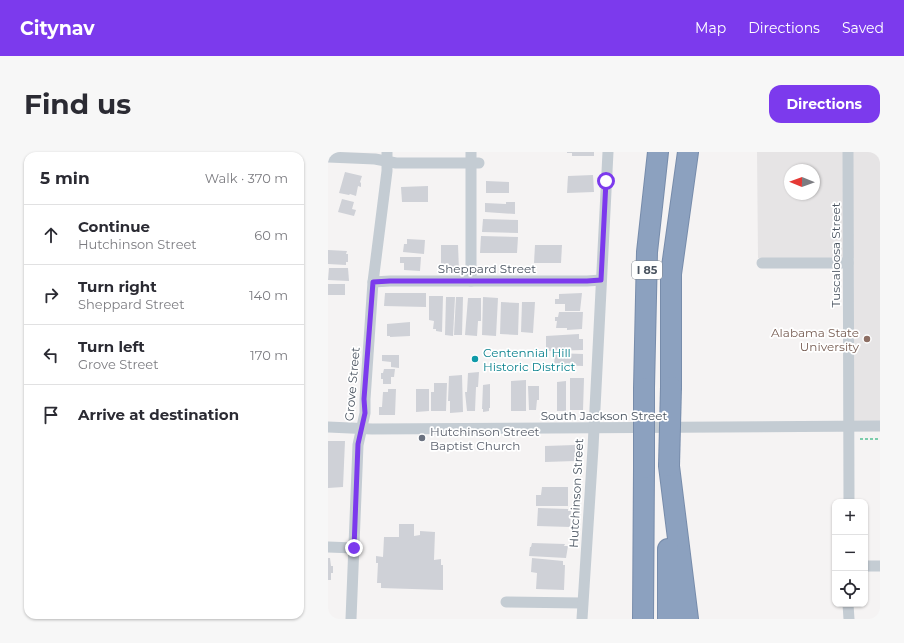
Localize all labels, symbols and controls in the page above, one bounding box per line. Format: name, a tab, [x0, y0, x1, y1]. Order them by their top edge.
text: Citynav	[20, 17, 95, 40]
text: Map	[695, 19, 726, 37]
text: Directions	[748, 19, 820, 37]
text: Saved	[842, 19, 884, 37]
button: Directions	[769, 85, 880, 123]
text: Find us	[24, 87, 131, 121]
north arrow	[784, 164, 820, 200]
text: 5 min	[40, 168, 90, 188]
text: Walk · 370 m	[205, 170, 288, 186]
route start	[597, 172, 615, 190]
street label: Tuscaloosa Street	[828, 202, 843, 308]
text: Continue	[78, 217, 150, 236]
icon: ahead	[40, 224, 62, 246]
text: 60 m	[254, 227, 288, 243]
text: Hutchinson Street	[78, 236, 197, 252]
street label: Sheppard Street	[438, 261, 536, 276]
road number: I 85	[632, 261, 662, 279]
text: Turn right	[78, 277, 157, 296]
icon: right	[40, 284, 62, 306]
text: 140 m	[249, 287, 288, 303]
text: Sheppard Street	[78, 296, 184, 312]
place label: Alabama State University	[771, 325, 859, 354]
marker: Alabama State University	[862, 334, 872, 344]
text: Turn left	[78, 337, 145, 356]
icon: left	[40, 344, 62, 366]
place label: Centennial Hill Historic District	[483, 345, 576, 374]
street label: Grove Street	[341, 346, 363, 422]
text: 170 m	[250, 347, 288, 363]
marker: Centennial Hill Historic District	[470, 354, 480, 364]
text: Grove Street	[78, 356, 158, 372]
icon: arrive	[40, 404, 62, 426]
text: Arrive at destination	[78, 405, 239, 424]
street label: South Jackson Street	[541, 408, 668, 423]
place label: Hutchinson Street Baptist Church	[430, 424, 540, 453]
marker: Hutchinson Street Baptist Church	[417, 433, 427, 443]
street label: Hutchinson Street	[566, 438, 586, 548]
map controls	[832, 499, 868, 607]
button: +	[832, 499, 868, 535]
button: −	[832, 535, 868, 571]
route end	[345, 539, 363, 557]
button: locate	[832, 571, 868, 607]

